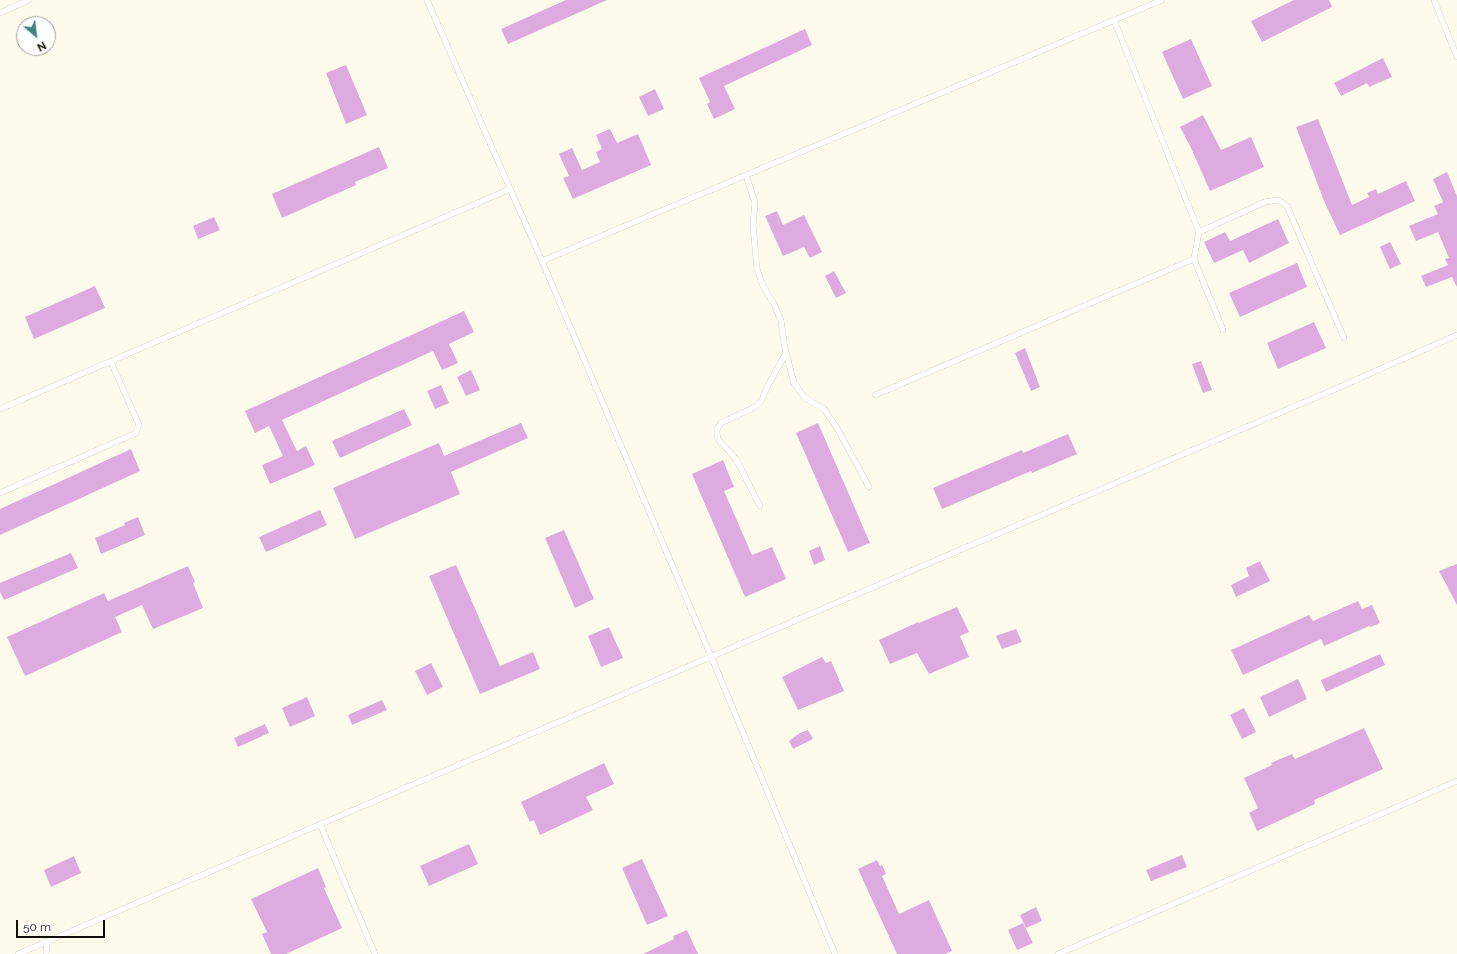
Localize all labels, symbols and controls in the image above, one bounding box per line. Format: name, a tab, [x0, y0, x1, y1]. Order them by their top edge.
north arrow	[16, 16, 56, 56]
text: N	[35, 38, 48, 54]
scale bar	[18, 912, 107, 938]
text: 50 m	[23, 920, 51, 934]

